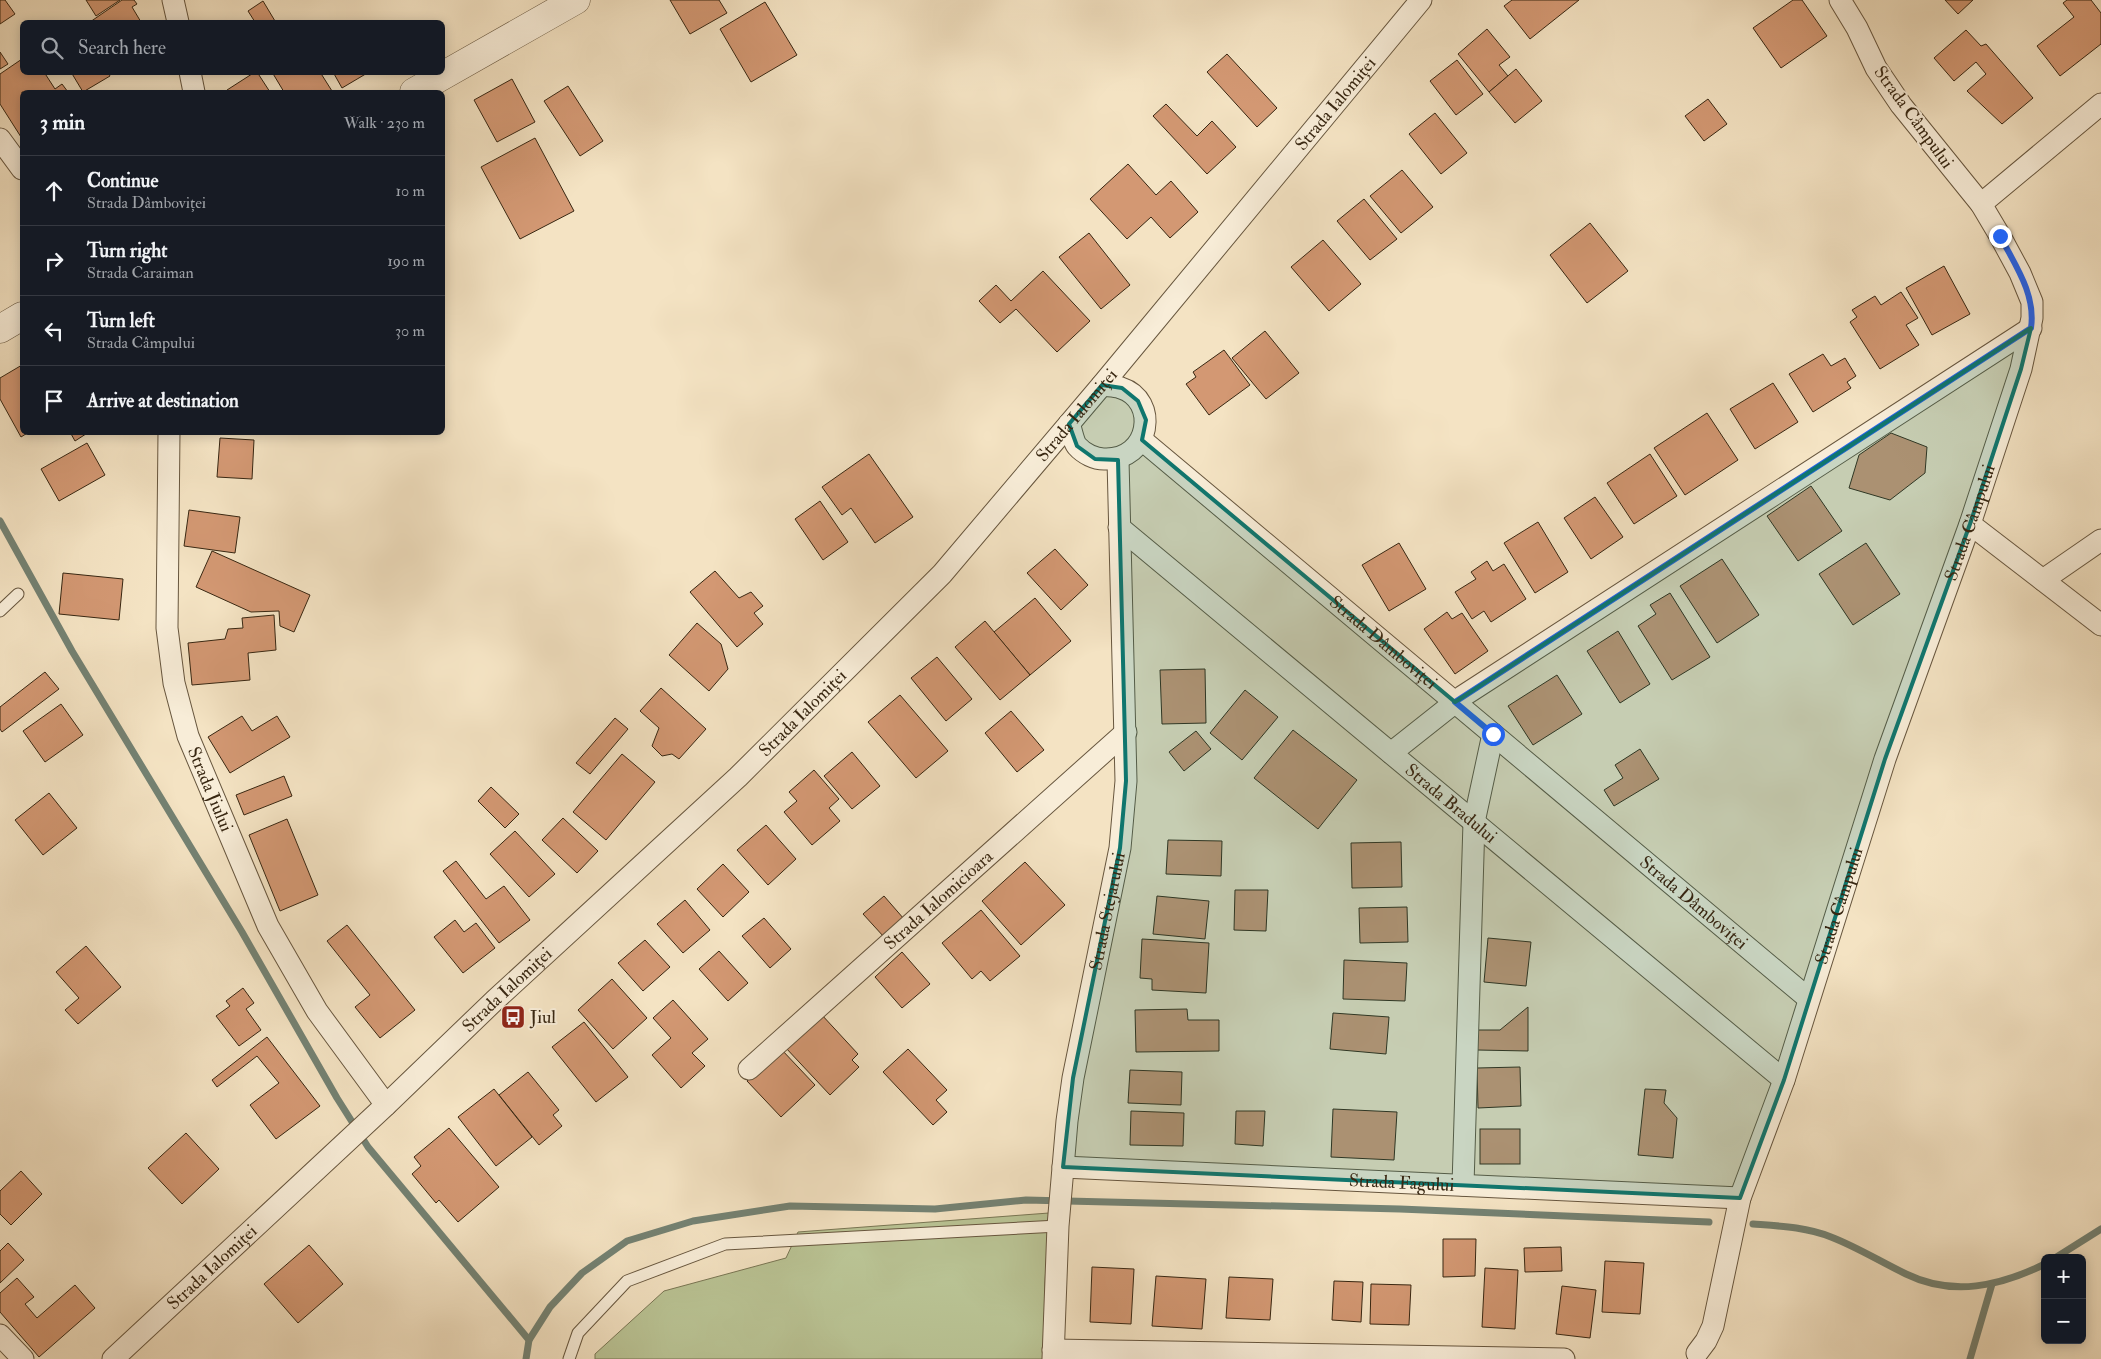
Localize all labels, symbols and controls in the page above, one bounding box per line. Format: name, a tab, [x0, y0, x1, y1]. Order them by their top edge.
search box	[20, 20, 445, 75]
icon: search	[38, 34, 66, 62]
text: Search here	[78, 36, 166, 60]
street label: Strada Ialomiței	[1290, 52, 1381, 155]
street label: Strada Câmpului	[1869, 61, 1959, 173]
text: 3 min	[40, 109, 85, 136]
text: Walk · 230 m	[344, 113, 425, 133]
text: Continue	[87, 169, 158, 193]
icon: ahead	[40, 177, 68, 205]
text: 10 m	[395, 181, 425, 201]
text: Strada Dâmboviței	[87, 193, 206, 213]
route end	[1989, 225, 2012, 248]
text: Turn right	[87, 239, 167, 263]
icon: right	[40, 247, 68, 275]
text: 190 m	[387, 251, 425, 271]
text: Strada Caraiman	[87, 263, 194, 283]
text: Turn left	[87, 309, 155, 333]
icon: left	[40, 317, 68, 345]
text: 30 m	[395, 321, 425, 341]
text: Strada Câmpului	[87, 333, 195, 353]
street label: Strada Ialomiței	[1031, 364, 1123, 467]
icon: arrive	[40, 387, 68, 415]
text: Arrive at destination	[87, 389, 239, 413]
street label: Strada Câmpului	[1939, 461, 2001, 584]
street label: Strada Dâmboviței	[1324, 591, 1442, 695]
street label: Strada Ialomiței	[754, 664, 852, 762]
route start	[1482, 723, 1505, 746]
street label: Strada Jiului	[182, 743, 238, 835]
street label: Strada Bradului	[1400, 759, 1502, 849]
street label: Strada Câmpului	[1810, 844, 1869, 967]
street label: Strada Ialomicioara	[879, 845, 999, 955]
street label: Strada Stejarului	[1084, 850, 1131, 972]
street label: Strada Dâmboviței	[1635, 851, 1752, 955]
street label: Strada Ialomiței	[457, 942, 557, 1038]
bus stop icon: Jiul	[500, 1004, 526, 1030]
place label: Jiul	[529, 1006, 556, 1029]
street label: Strada Fagului	[1349, 1169, 1455, 1197]
street label: Strada Ialomiței	[162, 1220, 262, 1315]
map controls	[2041, 1254, 2086, 1344]
button: +	[2041, 1254, 2086, 1299]
button: −	[2041, 1299, 2086, 1344]

